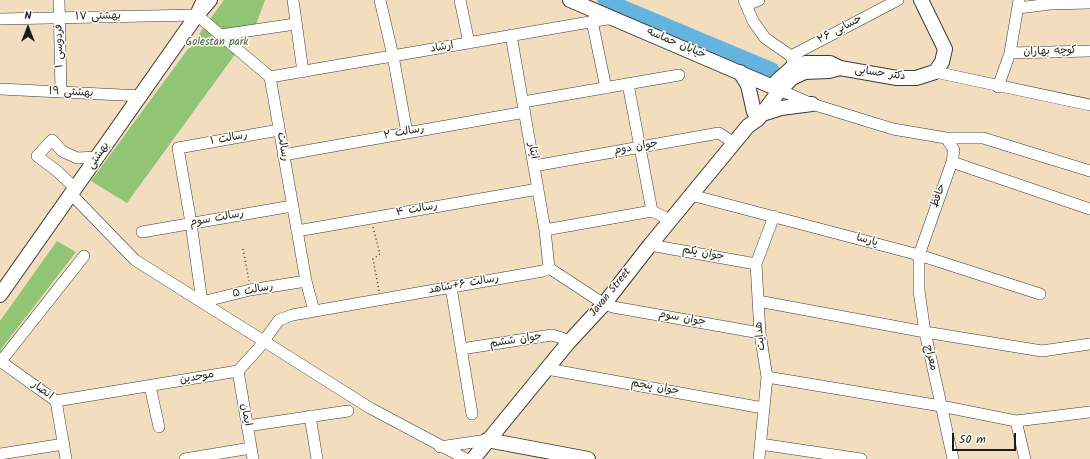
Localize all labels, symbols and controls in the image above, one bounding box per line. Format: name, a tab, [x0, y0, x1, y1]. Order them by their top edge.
text: N	[25, 7, 31, 25]
north arrow	[8, 8, 48, 48]
street label: بهشتی ۱۷	[75, 10, 121, 24]
street label: حسابی ۲۶	[815, 13, 865, 47]
street label: فردوسی ۱	[53, 24, 67, 68]
street label: خیابان حماسه	[644, 26, 708, 62]
park label: Golestan park	[186, 36, 248, 50]
street label: ارشاد	[429, 39, 455, 57]
street label: کوچه بهاران	[1023, 44, 1077, 60]
street label: دکتر حسابی	[854, 64, 906, 84]
street label: بهشتی ۱۹	[48, 85, 94, 101]
street label: رسالت ۲	[382, 123, 426, 143]
street label: رسالت ۱	[209, 129, 249, 149]
street label: رسالت	[273, 131, 291, 163]
street label: جوان دوم	[613, 138, 659, 158]
street label: بهشتی	[85, 140, 113, 172]
street label: ایثار	[524, 142, 540, 160]
street label: حافظ	[929, 182, 949, 210]
street label: رسالت ۴	[395, 200, 439, 220]
street label: رسالت سوم	[189, 208, 245, 230]
street label: پارسا	[855, 232, 879, 250]
street label: جوان یکم	[681, 244, 725, 264]
street label: Javan Street	[588, 266, 634, 320]
street label: رسالت ۶+شاهد	[428, 272, 500, 298]
street label: رسالت ۵	[231, 281, 275, 301]
street label: جوان سوم	[657, 308, 707, 330]
street label: هدایت	[753, 321, 769, 351]
street label: جوان ششم	[489, 330, 543, 352]
street label: معراج	[921, 344, 939, 372]
street label: موحدین	[179, 369, 215, 387]
street label: جوان پنجم	[630, 377, 680, 399]
street label: انصار	[29, 379, 55, 403]
street label: ایمان	[237, 403, 253, 427]
scale bar	[954, 425, 1018, 451]
text: 50 m	[959, 430, 986, 449]

